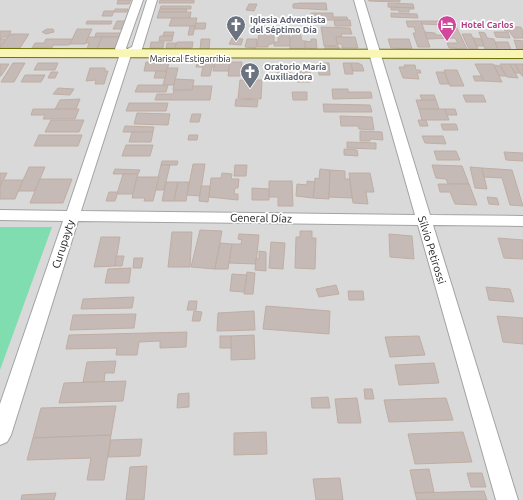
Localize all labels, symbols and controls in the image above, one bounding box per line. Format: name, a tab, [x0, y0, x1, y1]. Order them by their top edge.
church icon: Iglesia Adventista del Séptimo Día	[225, 14, 247, 42]
hotel icon: Hotel Carlos	[436, 14, 458, 42]
place label: Iglesia Adventista del Séptimo Día	[250, 15, 326, 35]
place label: Hotel Carlos	[461, 20, 514, 30]
street label: Mariscal Estigarribia	[150, 54, 230, 64]
church icon: Oratorio María Auxiliadora	[239, 61, 261, 89]
place label: Oratorio María Auxiliadora	[264, 62, 327, 82]
street label: General Díaz	[230, 211, 292, 225]
street label: Silvio Petirossi	[416, 215, 448, 285]
street label: Curupayty	[50, 218, 77, 270]

